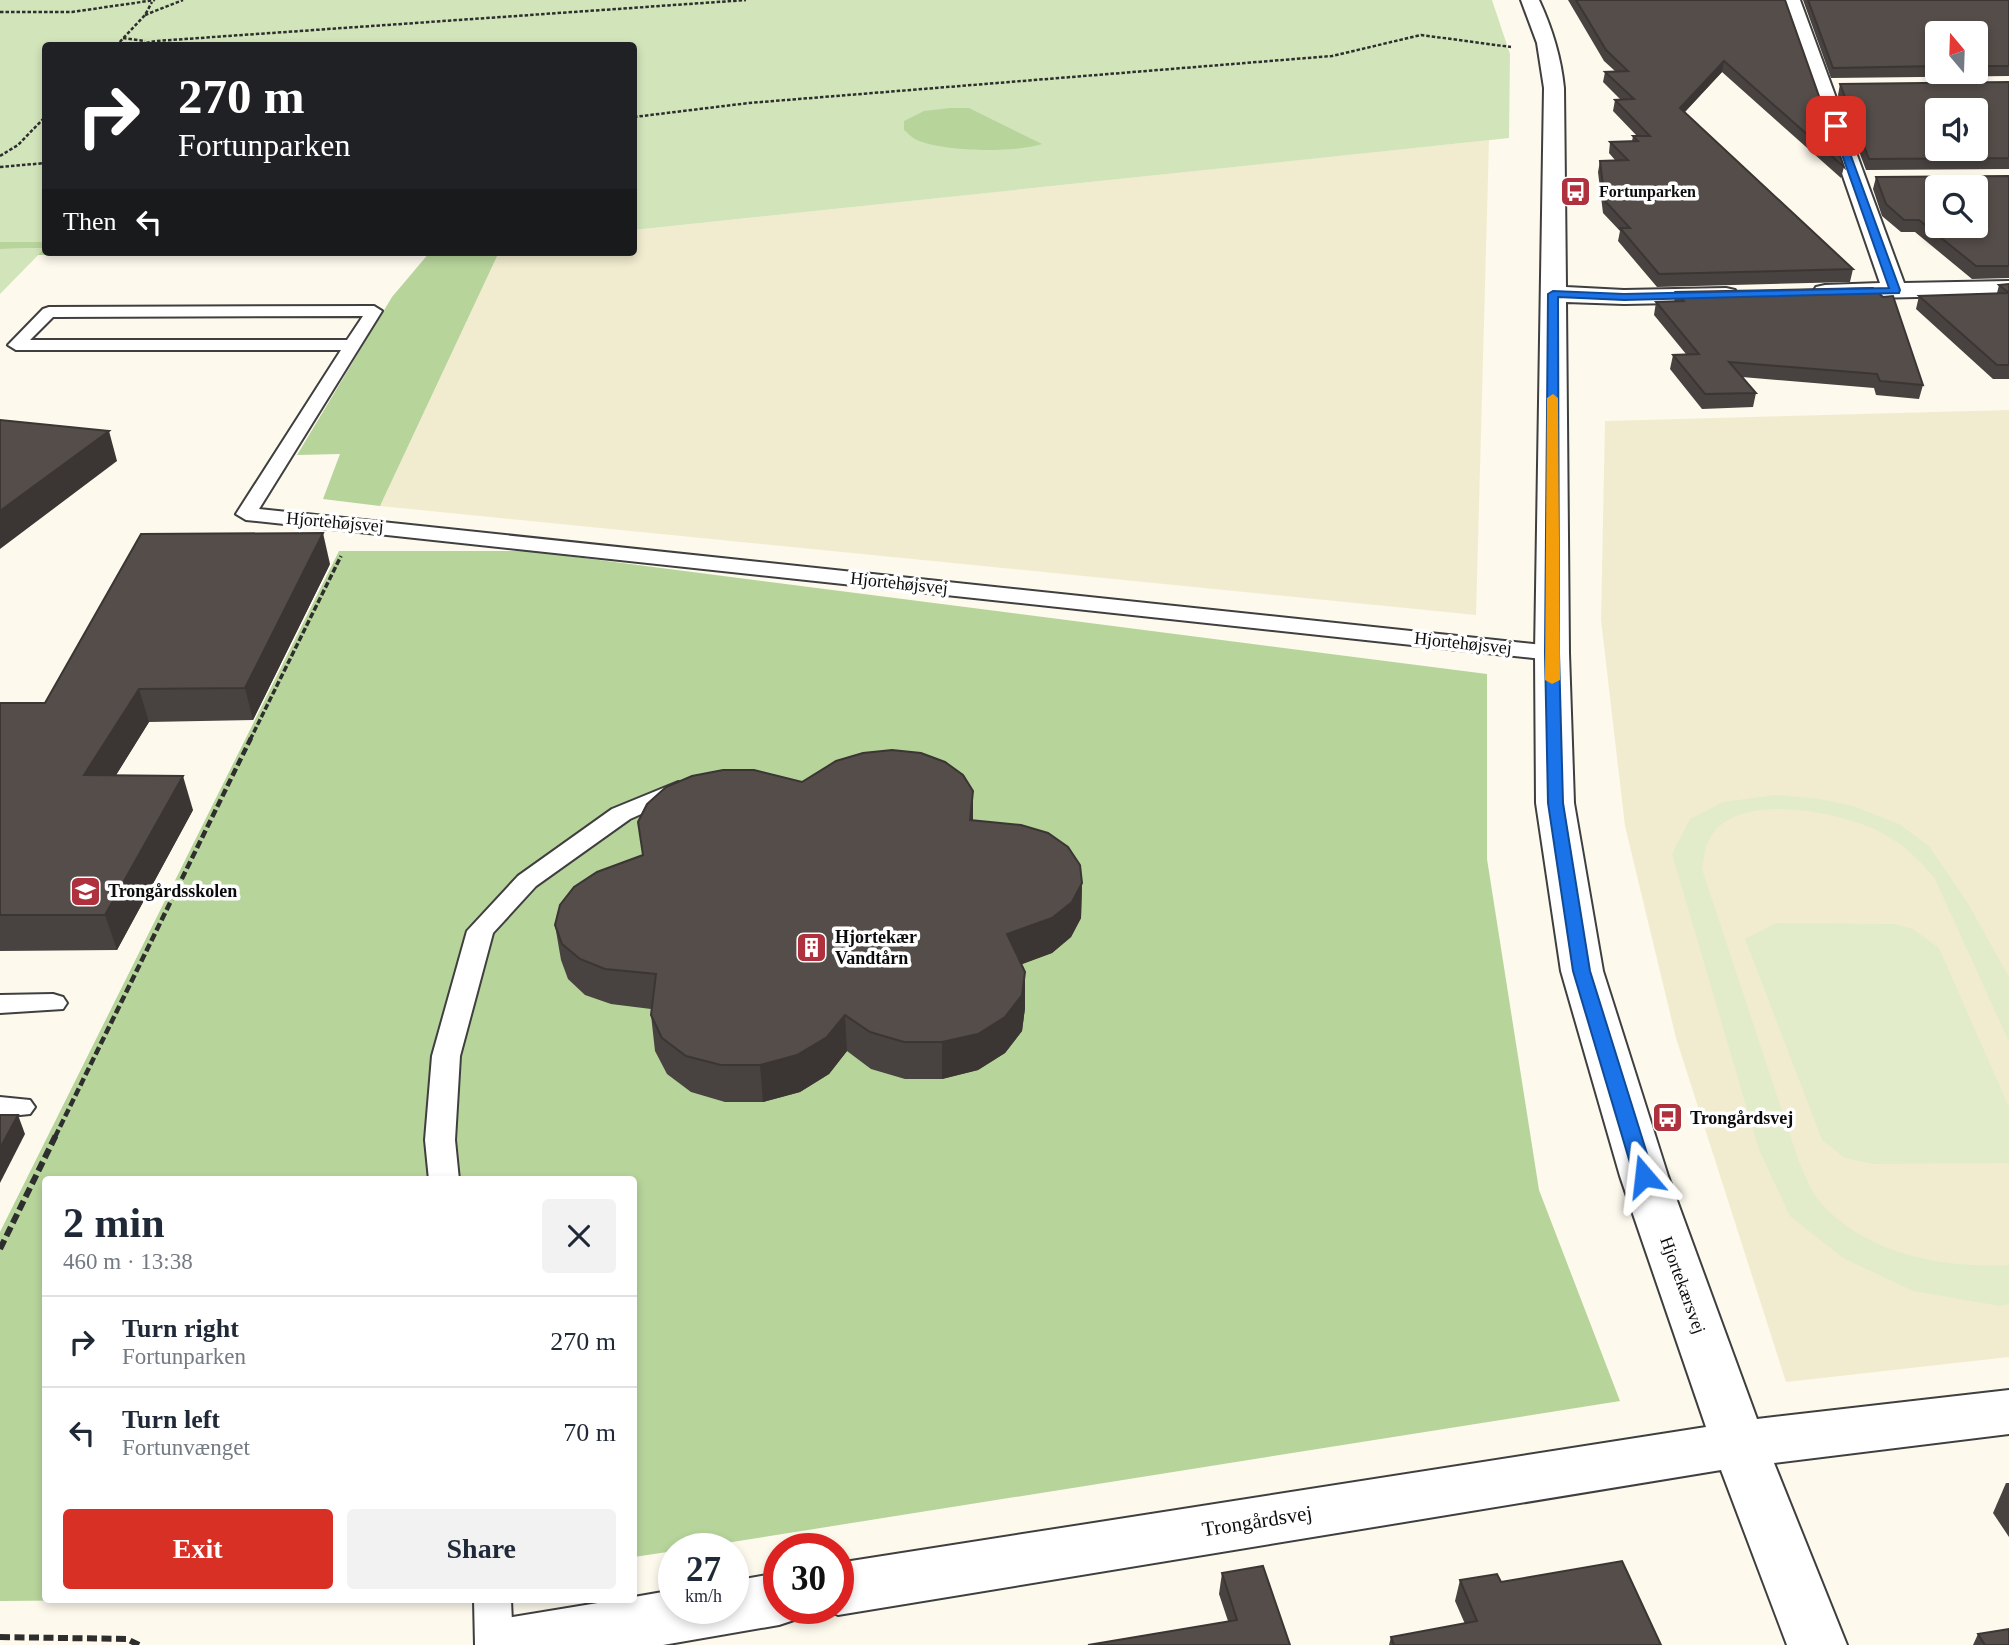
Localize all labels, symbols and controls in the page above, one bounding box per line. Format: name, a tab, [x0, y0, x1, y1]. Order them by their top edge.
north arrow	[1925, 21, 1988, 84]
map controls	[1925, 21, 1988, 238]
text: 270 m	[178, 69, 305, 124]
icon: right	[63, 70, 154, 161]
pin	[1806, 96, 1866, 156]
button: sound	[1925, 98, 1988, 161]
icon: arrive	[1817, 107, 1855, 145]
text: Fortunparken	[178, 127, 350, 163]
bus stop icon: Fortunparken	[1559, 174, 1593, 208]
button: search	[1925, 175, 1988, 238]
place label: Fortunparken	[1599, 183, 1696, 201]
icon: left	[130, 203, 168, 241]
text: Then	[63, 207, 116, 236]
street label: Hjortehøjsvej	[285, 508, 385, 536]
street label: Hjortehøjsvej	[849, 568, 949, 598]
street label: Hjortehøjsvej	[1413, 628, 1513, 658]
school or university icon: Trongårdsskolen	[68, 874, 102, 908]
place label: Trongårdsskolen	[108, 881, 237, 901]
place label: Hjortekær Vandtårn	[835, 927, 917, 968]
building icon: Hjortekær Vandtårn	[795, 930, 829, 964]
bus stop icon: Trongårdsvej	[1650, 1101, 1684, 1135]
place label: Trongårdsvej	[1690, 1108, 1793, 1128]
position arrow	[1607, 1139, 1681, 1213]
button: close	[542, 1199, 616, 1273]
text: 2 min	[63, 1200, 165, 1246]
street label: Hjortekærsvej	[1656, 1234, 1710, 1336]
text: 460 m · 13:38	[63, 1249, 193, 1274]
text: Turn right	[122, 1314, 239, 1343]
icon: right	[63, 1323, 101, 1361]
text: 270 m	[550, 1327, 616, 1356]
text: Fortunparken	[122, 1344, 246, 1369]
text: Turn left	[122, 1405, 220, 1434]
icon: left	[63, 1414, 101, 1452]
text: 70 m	[563, 1418, 616, 1447]
text: Fortunvænget	[122, 1435, 250, 1460]
street label: Trongårdsvej	[1200, 1500, 1314, 1542]
button: Exit	[63, 1509, 333, 1589]
button: Share	[347, 1509, 616, 1589]
speed limit sign: 30	[763, 1533, 854, 1624]
text: 27	[686, 1550, 721, 1589]
text: km/h	[685, 1586, 722, 1606]

